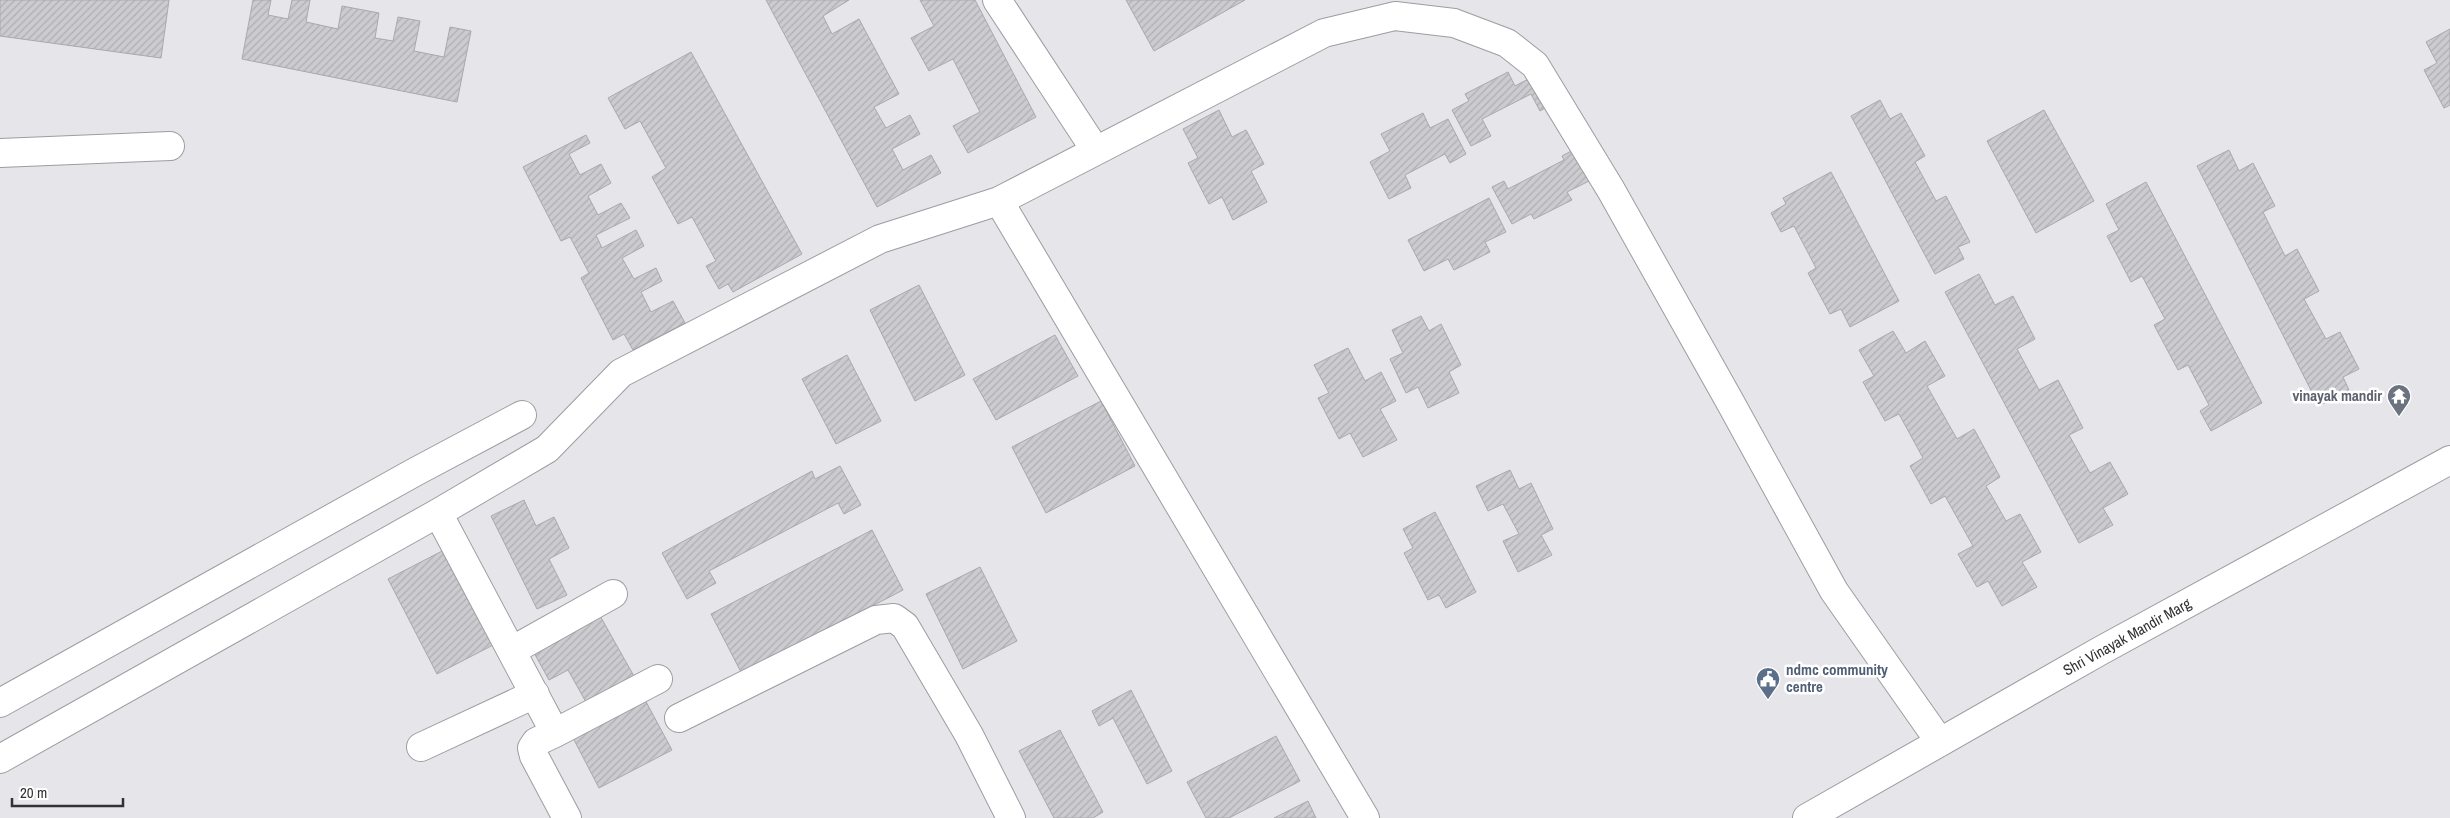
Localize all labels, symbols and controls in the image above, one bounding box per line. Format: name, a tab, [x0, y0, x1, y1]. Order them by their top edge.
temple icon: vinayak mandir	[2386, 383, 2412, 417]
place label: vinayak mandir	[2292, 385, 2382, 406]
street label: Shri Vinayak Mandir Marg	[2059, 593, 2195, 680]
place label: ndmc community centre	[1786, 659, 1888, 697]
public building icon: ndmc community centre	[1755, 666, 1781, 700]
scale bar	[12, 776, 124, 808]
text: 20 m	[20, 782, 47, 803]

